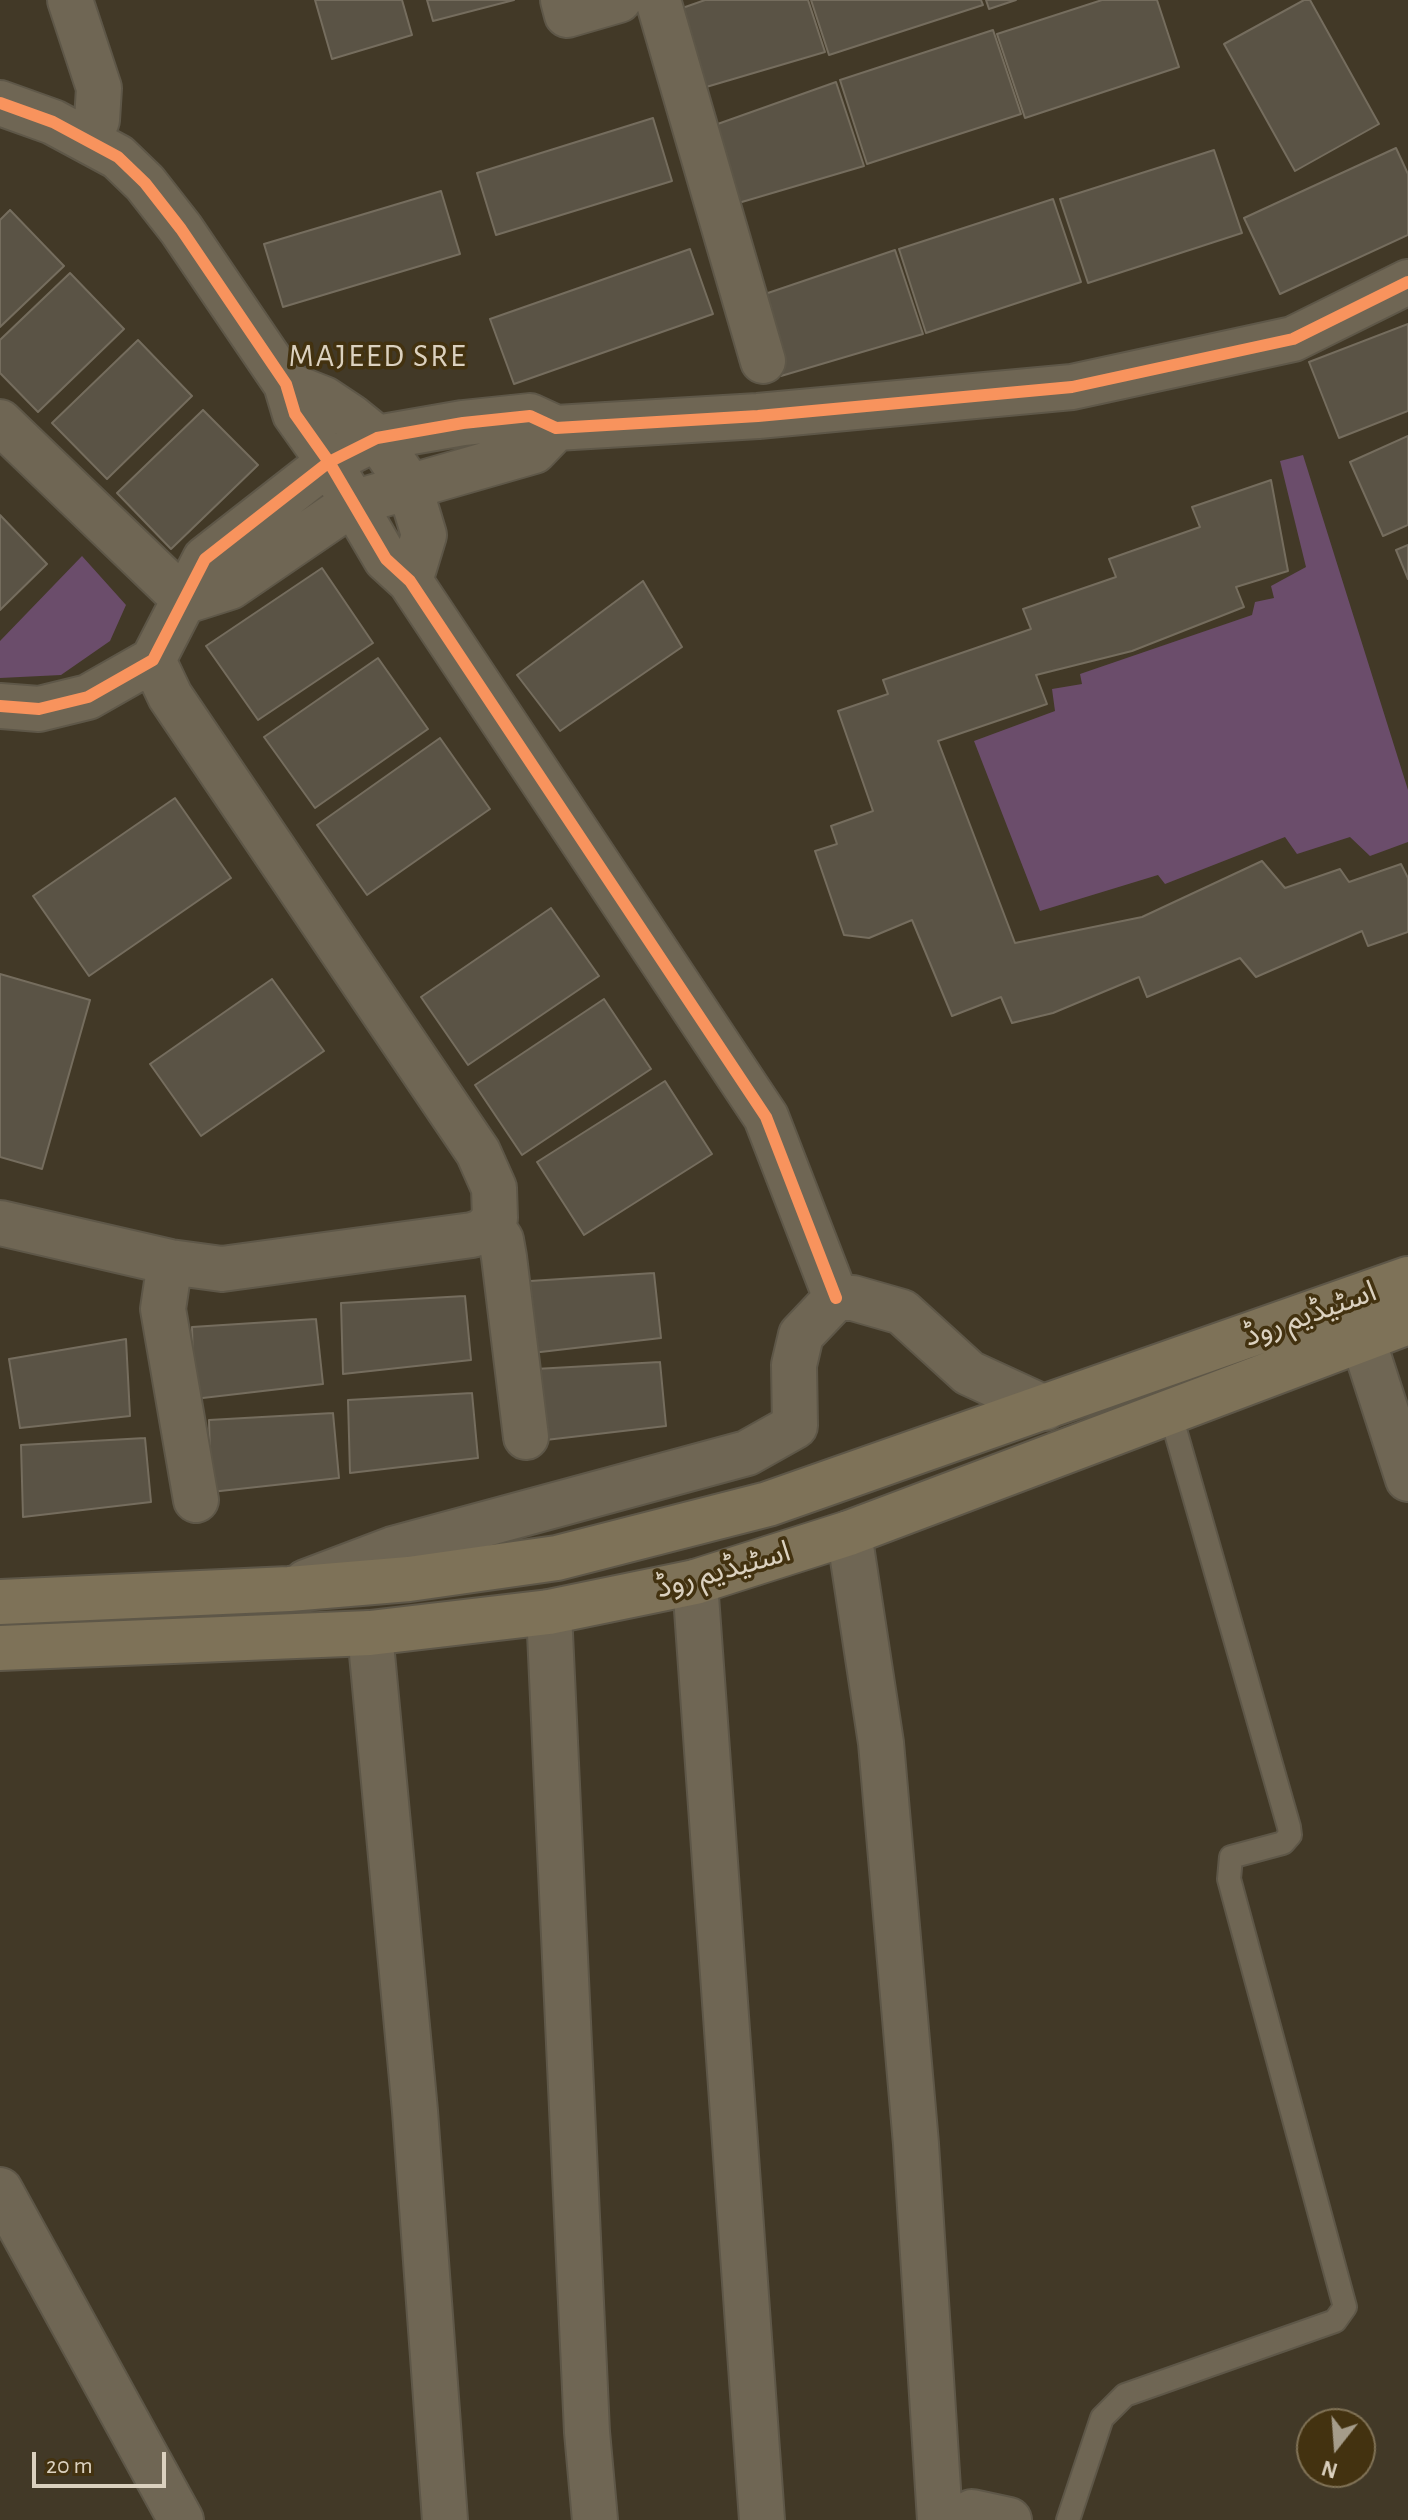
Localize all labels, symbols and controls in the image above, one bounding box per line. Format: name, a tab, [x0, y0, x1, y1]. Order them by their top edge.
district label: MAJEED SRE	[289, 337, 467, 375]
street label: اسٹیڈیم روڈ	[1239, 1273, 1381, 1355]
street label: اسٹیڈیم روڈ	[651, 1534, 795, 1606]
north arrow	[1296, 2408, 1376, 2488]
scale bar	[36, 2436, 170, 2486]
text: 20 m	[46, 2454, 93, 2478]
text: N	[1319, 2456, 1340, 2482]

